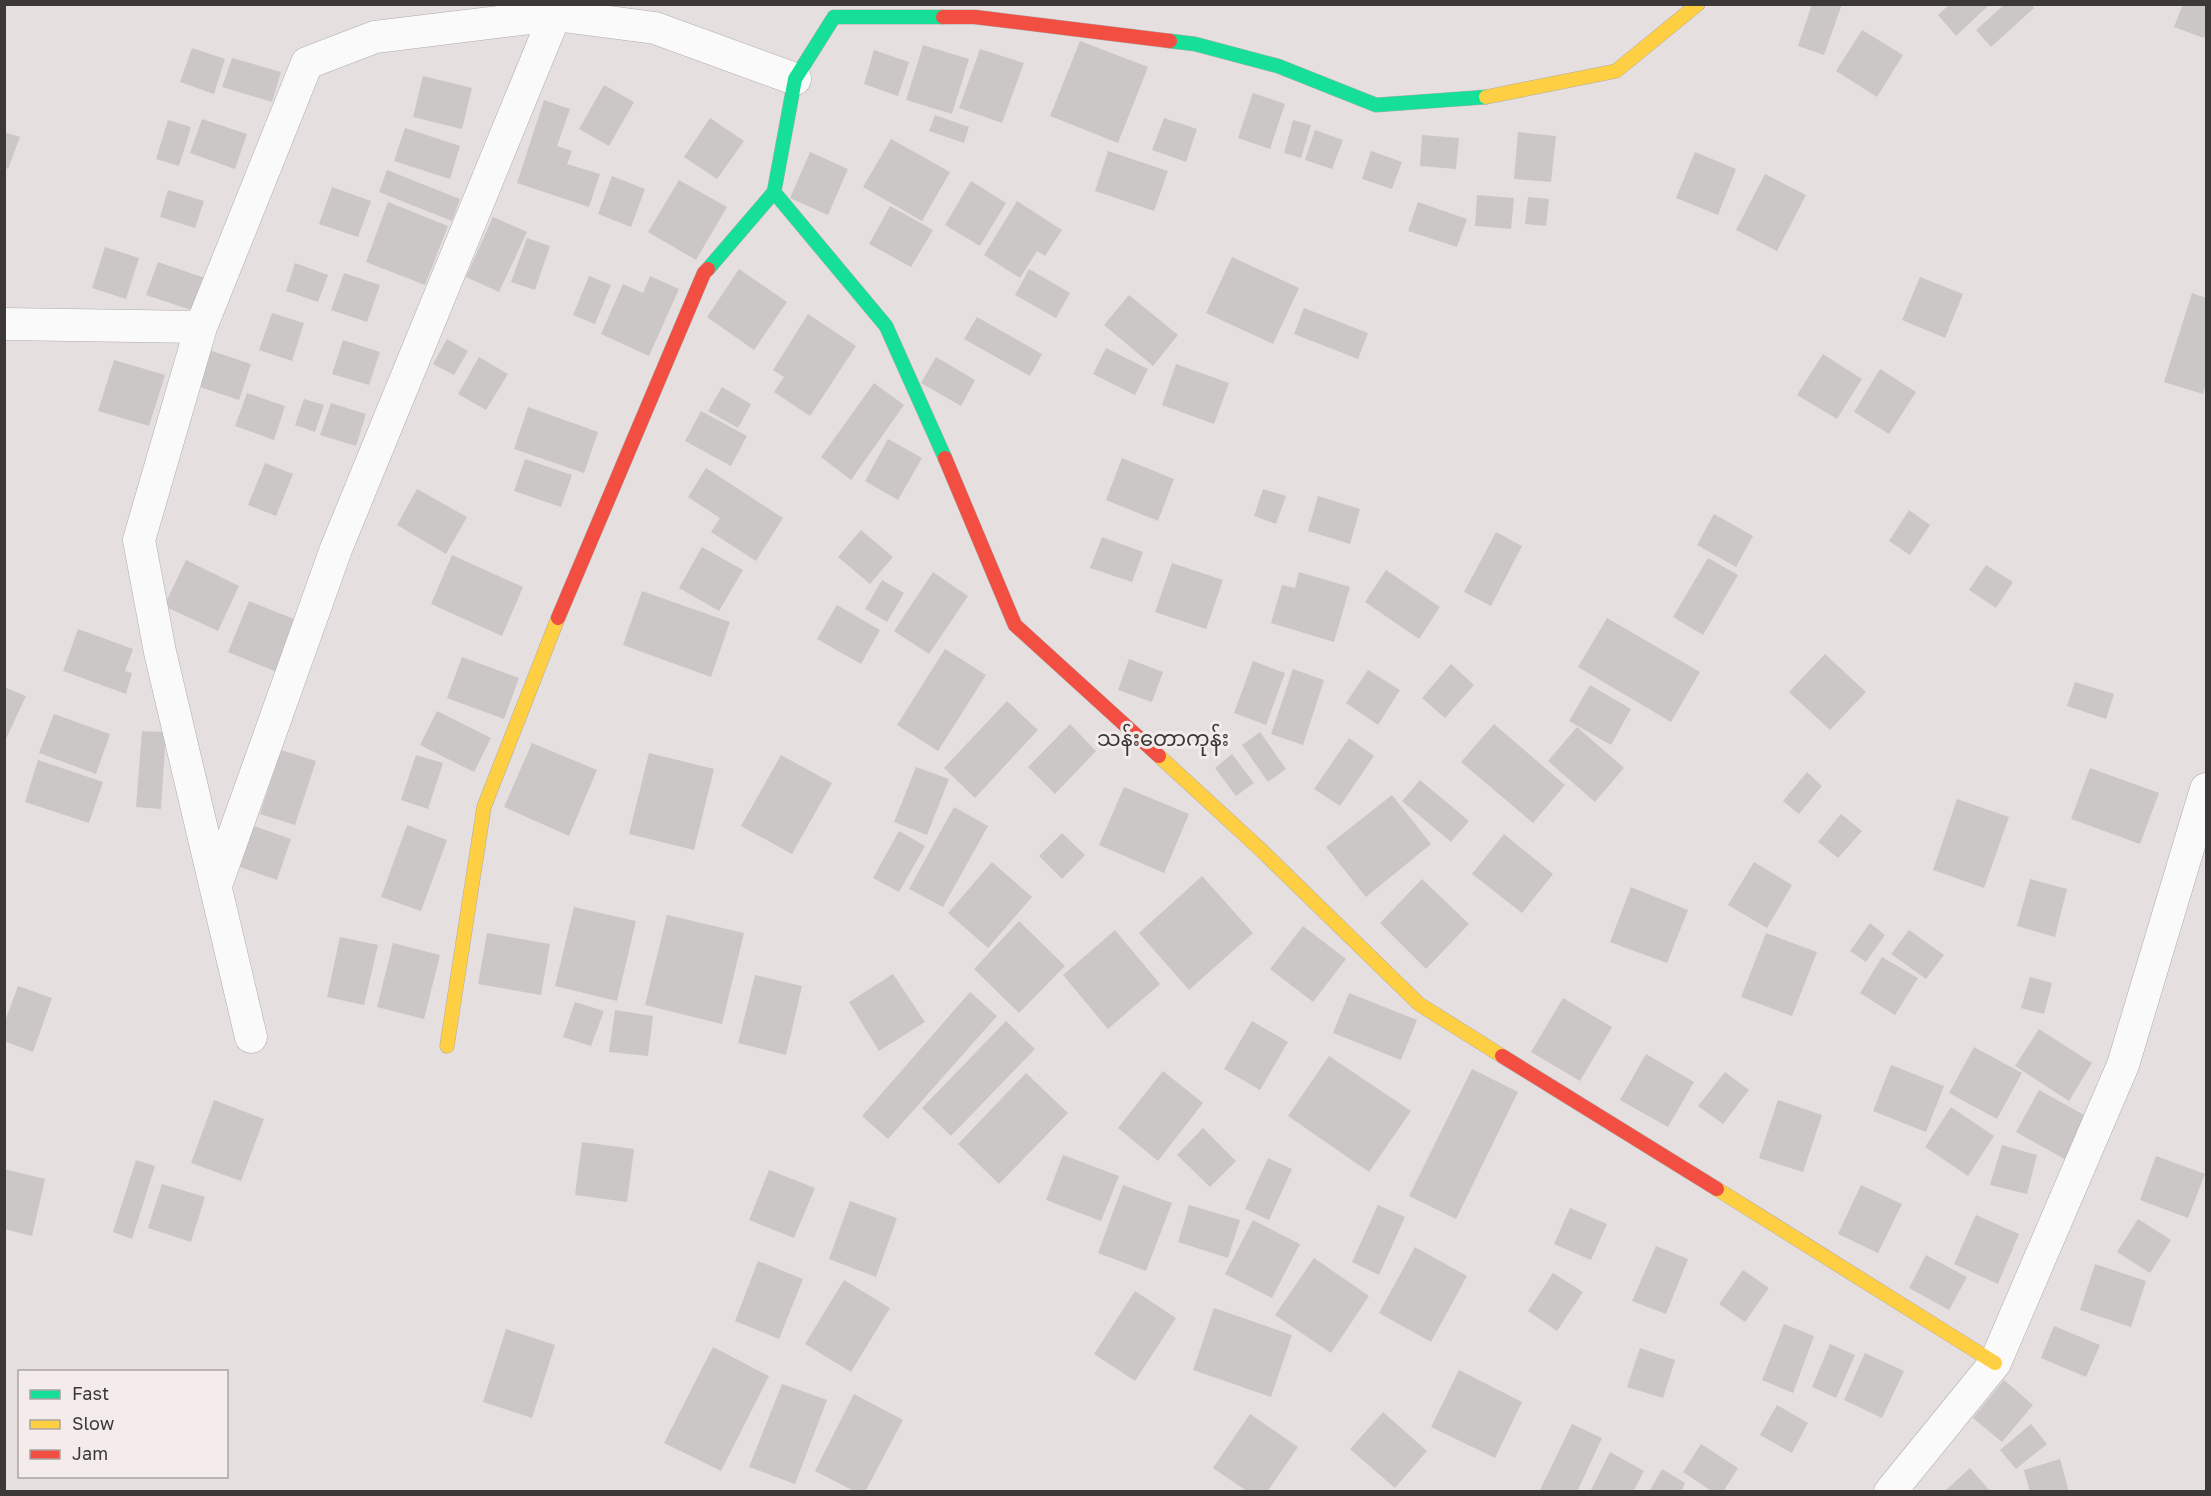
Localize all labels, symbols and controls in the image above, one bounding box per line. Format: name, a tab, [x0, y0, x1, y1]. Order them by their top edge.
district label: သန်းတောကုန်း	[1097, 723, 1229, 756]
legend	[18, 1370, 228, 1478]
text: Fast	[72, 1382, 109, 1404]
text: Slow	[72, 1412, 115, 1434]
text: Jam	[72, 1442, 108, 1464]

